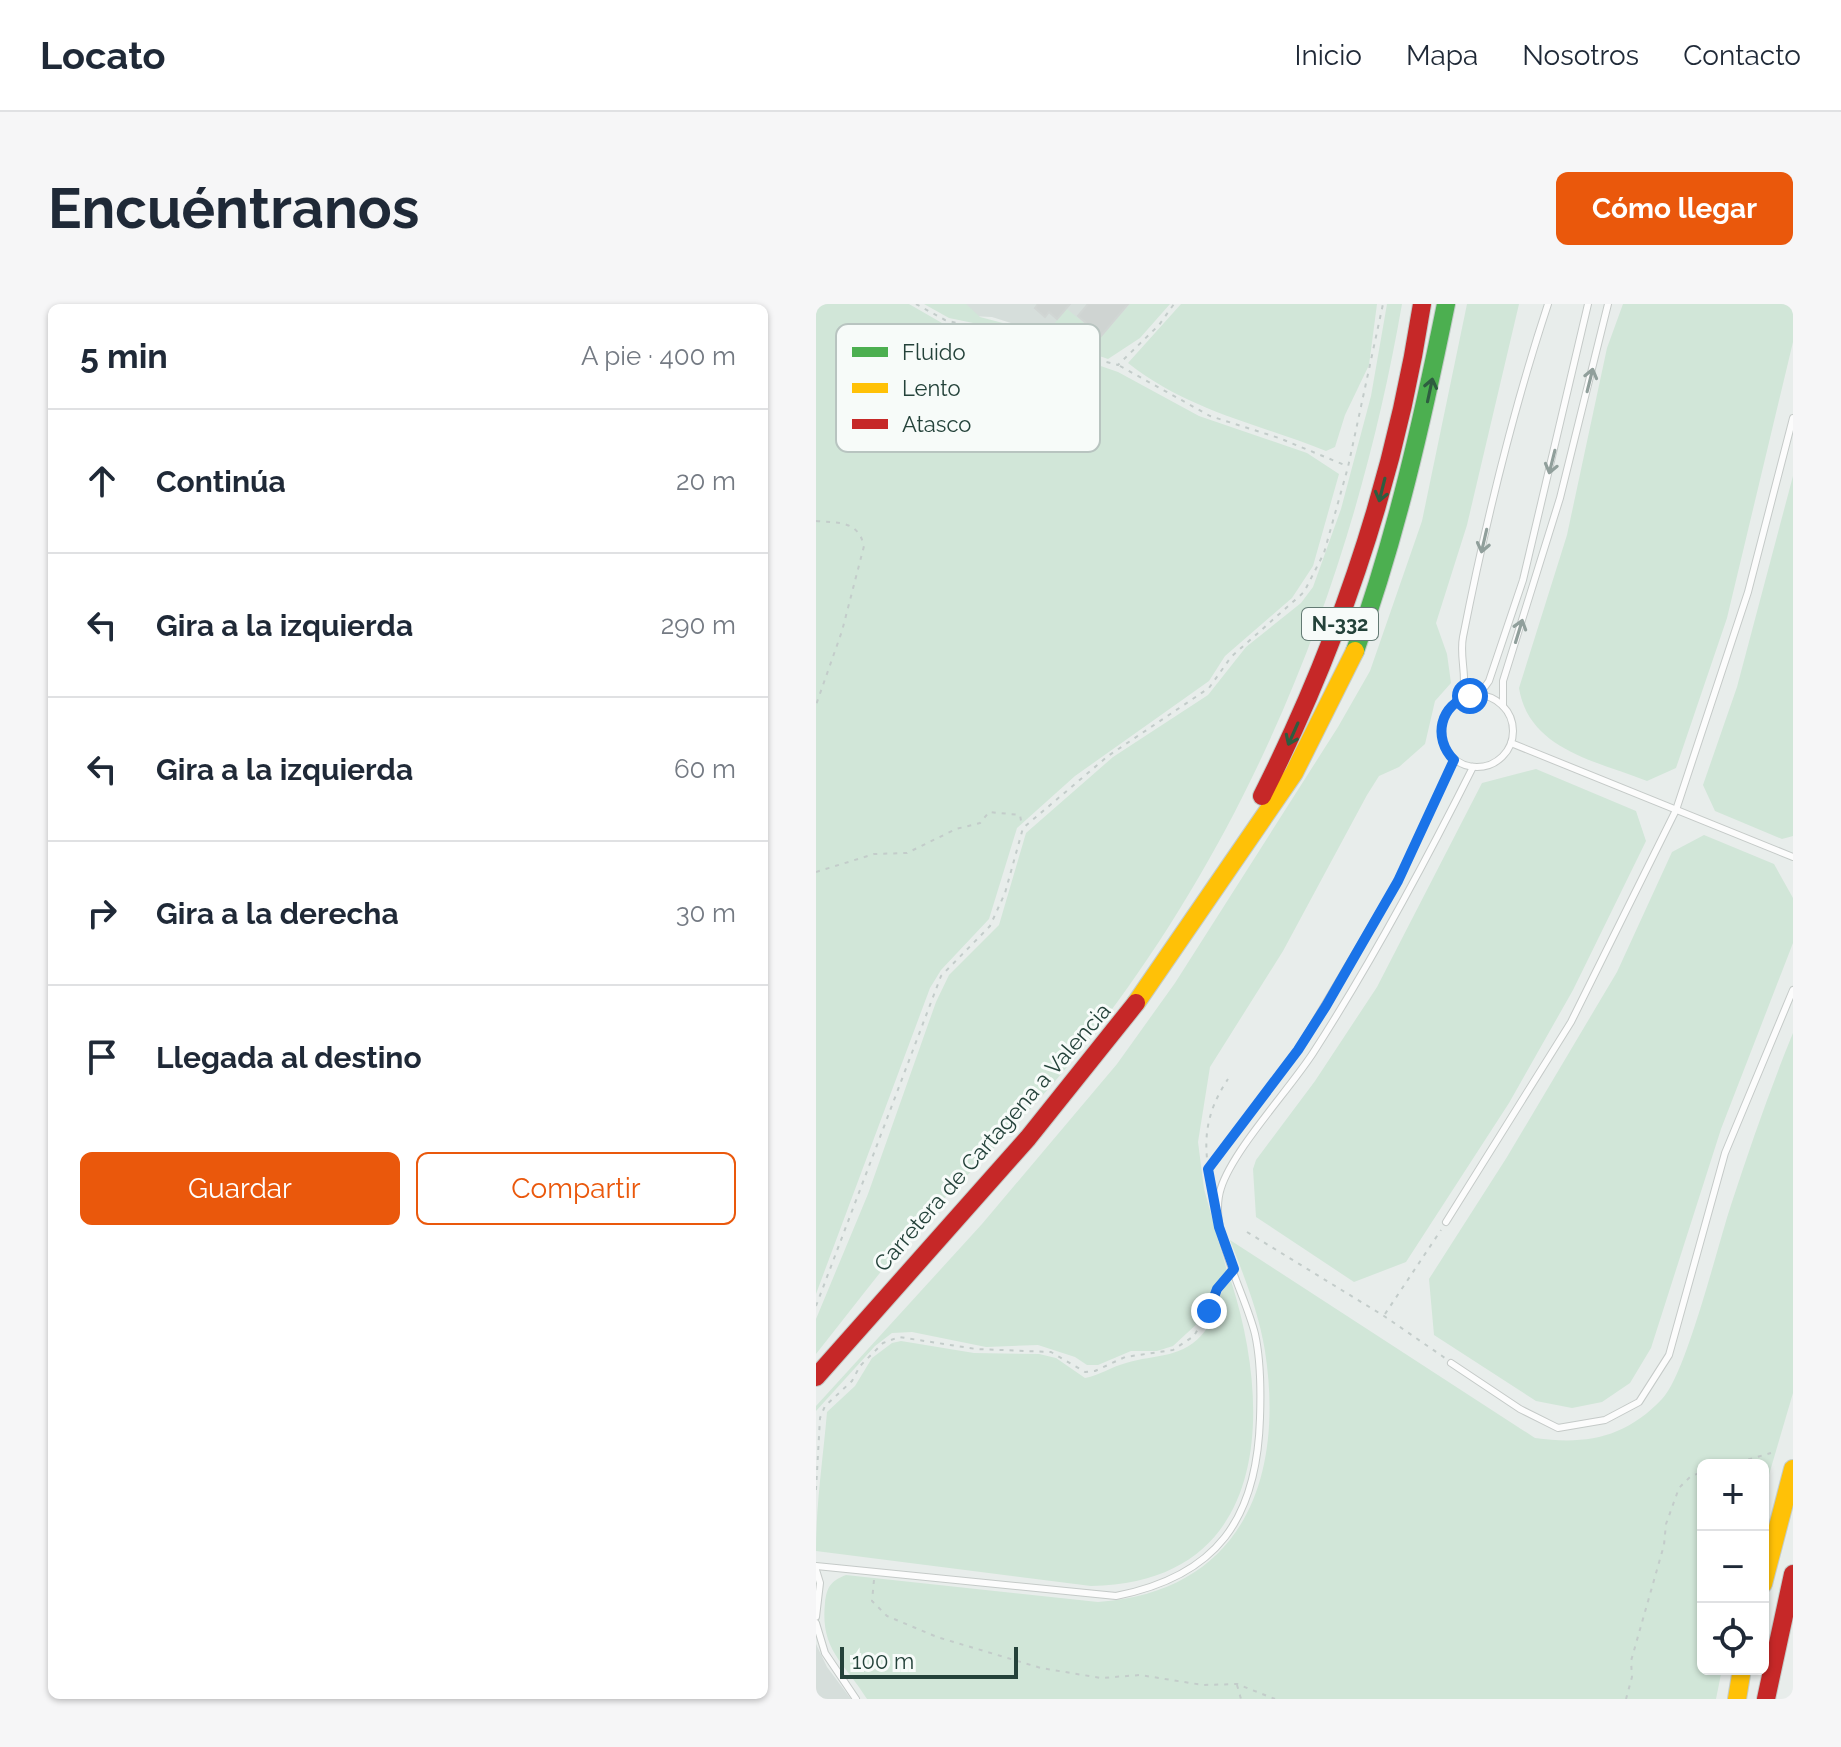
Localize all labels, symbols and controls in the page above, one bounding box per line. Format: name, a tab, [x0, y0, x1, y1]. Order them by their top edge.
text: Locato	[40, 33, 166, 78]
text: Inicio	[1294, 39, 1362, 72]
text: Mapa	[1406, 39, 1478, 72]
text: Nosotros	[1522, 39, 1639, 72]
text: Contacto	[1683, 39, 1801, 72]
button: Cómo llegar	[1556, 172, 1793, 245]
text: Encuéntranos	[48, 175, 419, 241]
legend	[836, 324, 1100, 452]
text: 5 min	[80, 336, 168, 376]
text: Fluido	[902, 339, 966, 365]
text: A pie · 400 m	[581, 341, 736, 371]
one-way arrow	[1584, 368, 1599, 394]
text: Lento	[902, 375, 960, 401]
one-way arrow	[1423, 377, 1438, 403]
text: Atasco	[902, 411, 971, 437]
one-way arrow	[1544, 448, 1559, 474]
icon: ahead	[80, 459, 124, 503]
text: Continúa	[156, 464, 286, 499]
text: 20 m	[676, 466, 736, 496]
one-way arrow	[1374, 476, 1389, 502]
one-way arrow	[1476, 528, 1491, 554]
icon: left	[80, 603, 124, 647]
text: Gira a la izquierda	[156, 608, 413, 643]
road number: N-332	[1302, 608, 1378, 640]
text: 290 m	[661, 610, 736, 640]
one-way arrow	[1513, 618, 1528, 643]
route start	[1452, 678, 1488, 714]
one-way arrow	[1285, 721, 1300, 745]
icon: left	[80, 747, 124, 791]
text: Gira a la izquierda	[156, 752, 413, 787]
text: 60 m	[674, 754, 736, 784]
icon: right	[80, 891, 124, 935]
text: Gira a la derecha	[156, 896, 399, 931]
text: 30 m	[676, 898, 736, 928]
street label: Carretera de Cartagena a Valencia	[868, 998, 1116, 1276]
icon: arrive	[80, 1035, 124, 1079]
text: Llegada al destino	[156, 1040, 422, 1075]
button: Guardar	[80, 1152, 400, 1225]
button: Compartir	[416, 1152, 736, 1225]
route end	[1191, 1293, 1227, 1329]
map controls	[1697, 1459, 1769, 1675]
button: +	[1697, 1459, 1769, 1531]
button: −	[1697, 1531, 1769, 1603]
button: locate	[1697, 1603, 1769, 1675]
scale bar	[840, 1643, 1018, 1679]
text: 100 m	[852, 1648, 914, 1674]

